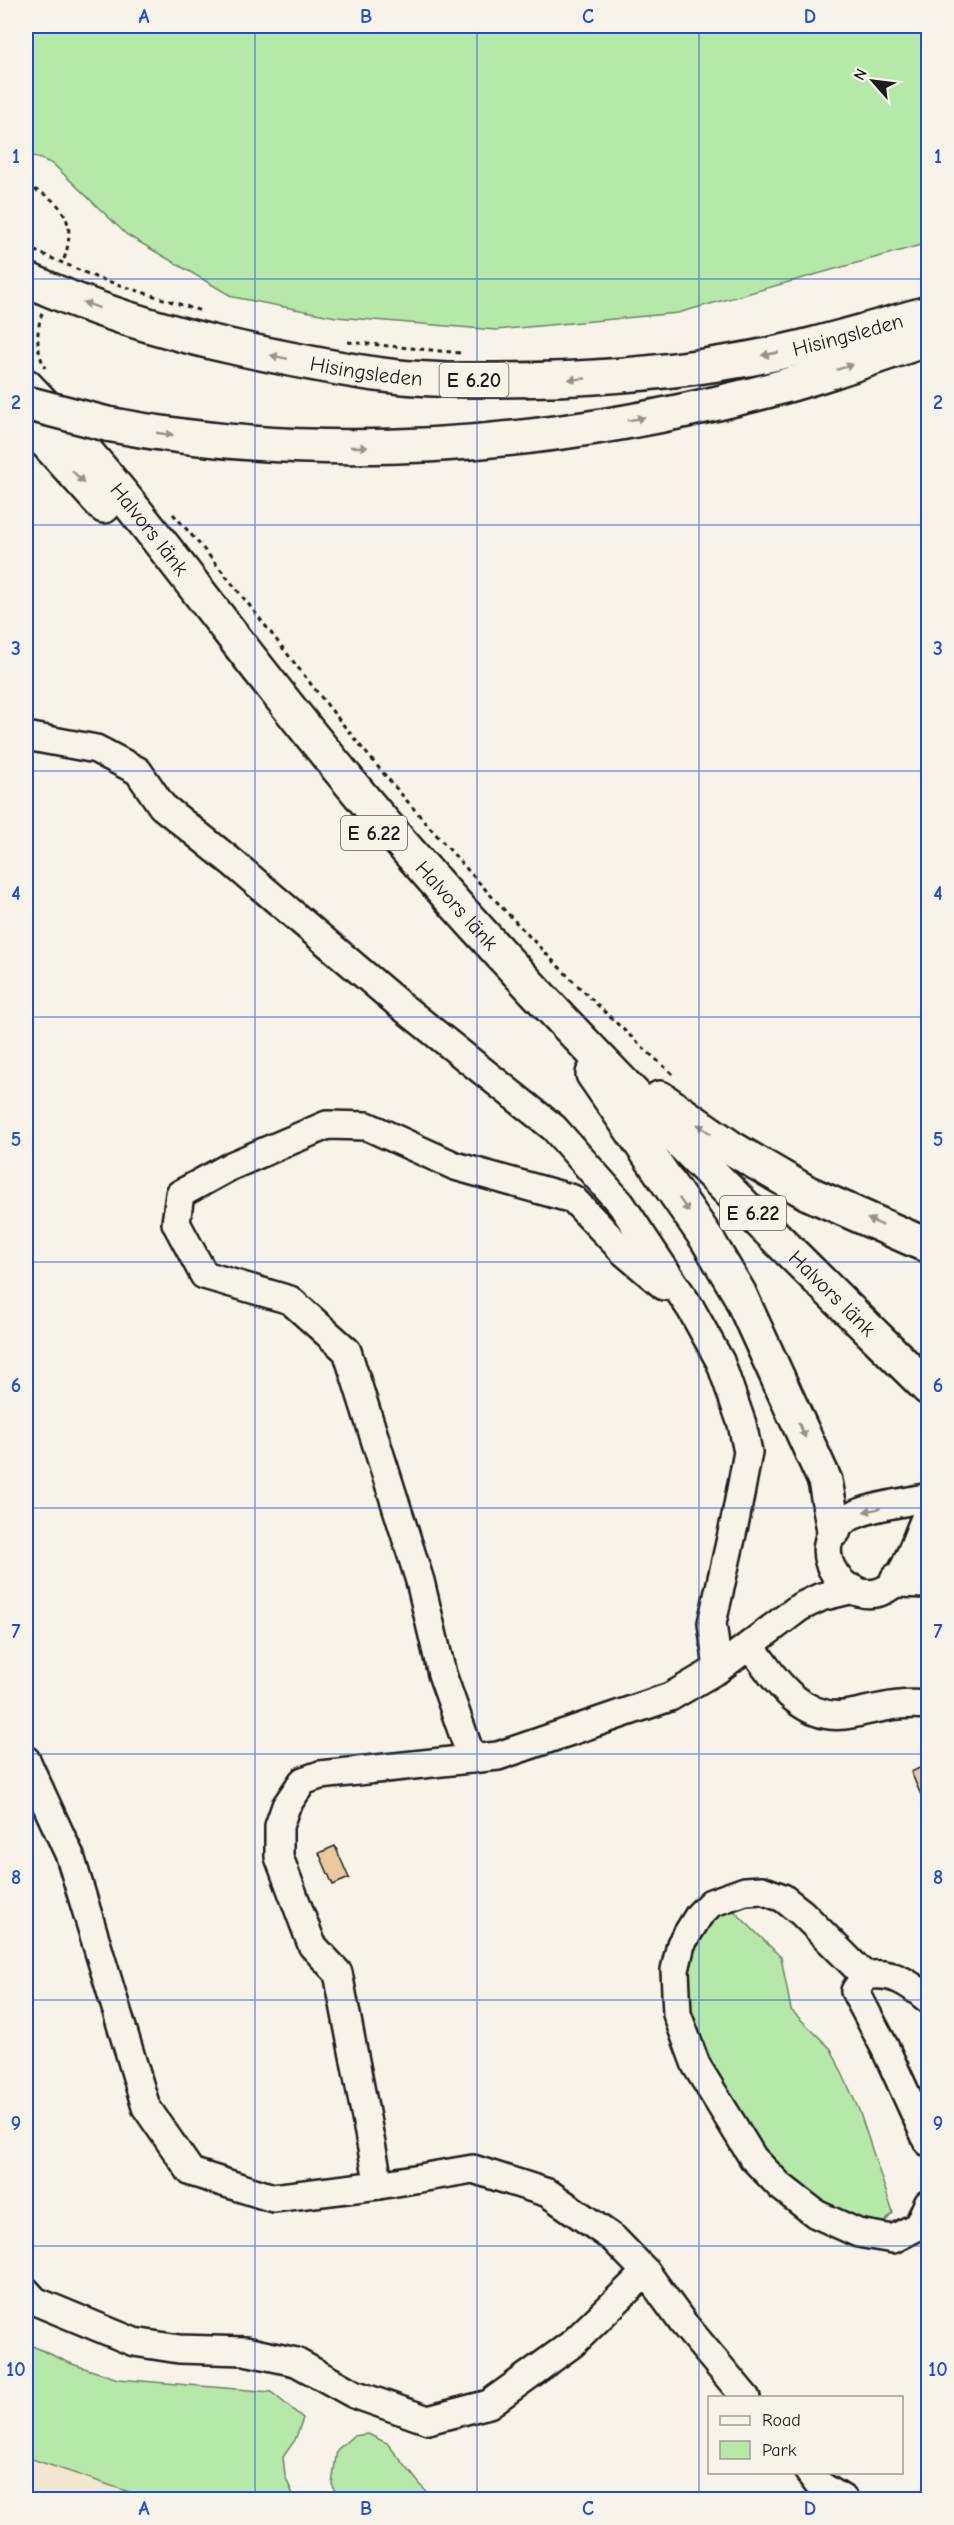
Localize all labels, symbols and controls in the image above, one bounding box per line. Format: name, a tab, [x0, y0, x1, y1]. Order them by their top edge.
text: A	[138, 5, 150, 28]
text: B	[360, 5, 372, 28]
text: C	[582, 5, 594, 28]
text: D	[804, 5, 816, 28]
north arrow	[843, 51, 903, 111]
text: N	[850, 66, 871, 83]
text: 1	[12, 145, 20, 168]
text: 1	[934, 145, 942, 168]
one-way arrow	[82, 300, 100, 310]
street label: Hisingsleden	[790, 309, 906, 361]
one-way arrow	[761, 350, 780, 359]
street label: Hisingsleden	[308, 351, 423, 391]
one-way arrow	[269, 352, 288, 361]
one-way arrow	[836, 361, 854, 371]
road number: E 6.20	[440, 363, 508, 397]
one-way arrow	[568, 375, 587, 384]
text: 2	[11, 391, 21, 414]
text: 2	[933, 391, 943, 414]
one-way arrow	[627, 414, 646, 423]
one-way arrow	[155, 430, 174, 439]
one-way arrow	[349, 442, 368, 452]
one-way arrow	[71, 469, 85, 484]
street label: Halvors länk	[105, 478, 193, 580]
text: 3	[11, 637, 21, 660]
text: 3	[933, 637, 943, 660]
road number: E 6.22	[341, 816, 407, 850]
street label: Halvors länk	[411, 856, 503, 955]
text: 4	[11, 882, 21, 905]
text: 4	[933, 882, 943, 905]
one-way arrow	[696, 1124, 712, 1135]
text: 5	[11, 1128, 21, 1151]
text: 5	[933, 1128, 943, 1151]
one-way arrow	[678, 1196, 690, 1212]
road number: E 6.22	[720, 1196, 786, 1230]
one-way arrow	[866, 1217, 884, 1226]
street label: Halvors länk	[784, 1246, 880, 1341]
text: 6	[11, 1374, 21, 1397]
text: 6	[933, 1374, 943, 1397]
one-way arrow	[798, 1421, 807, 1438]
one-way arrow	[862, 1506, 881, 1515]
text: 7	[12, 1620, 21, 1643]
text: 7	[934, 1620, 943, 1643]
text: 8	[11, 1866, 21, 1889]
text: 8	[933, 1866, 943, 1889]
text: 9	[11, 2112, 21, 2135]
text: 9	[933, 2112, 943, 2135]
text: 10	[6, 2358, 26, 2381]
text: 10	[928, 2358, 948, 2381]
legend	[708, 2396, 903, 2474]
text: Road	[762, 2410, 801, 2431]
text: Park	[762, 2440, 797, 2461]
text: A	[138, 2497, 150, 2520]
text: B	[360, 2497, 372, 2520]
text: C	[582, 2497, 594, 2520]
text: D	[804, 2497, 816, 2520]

